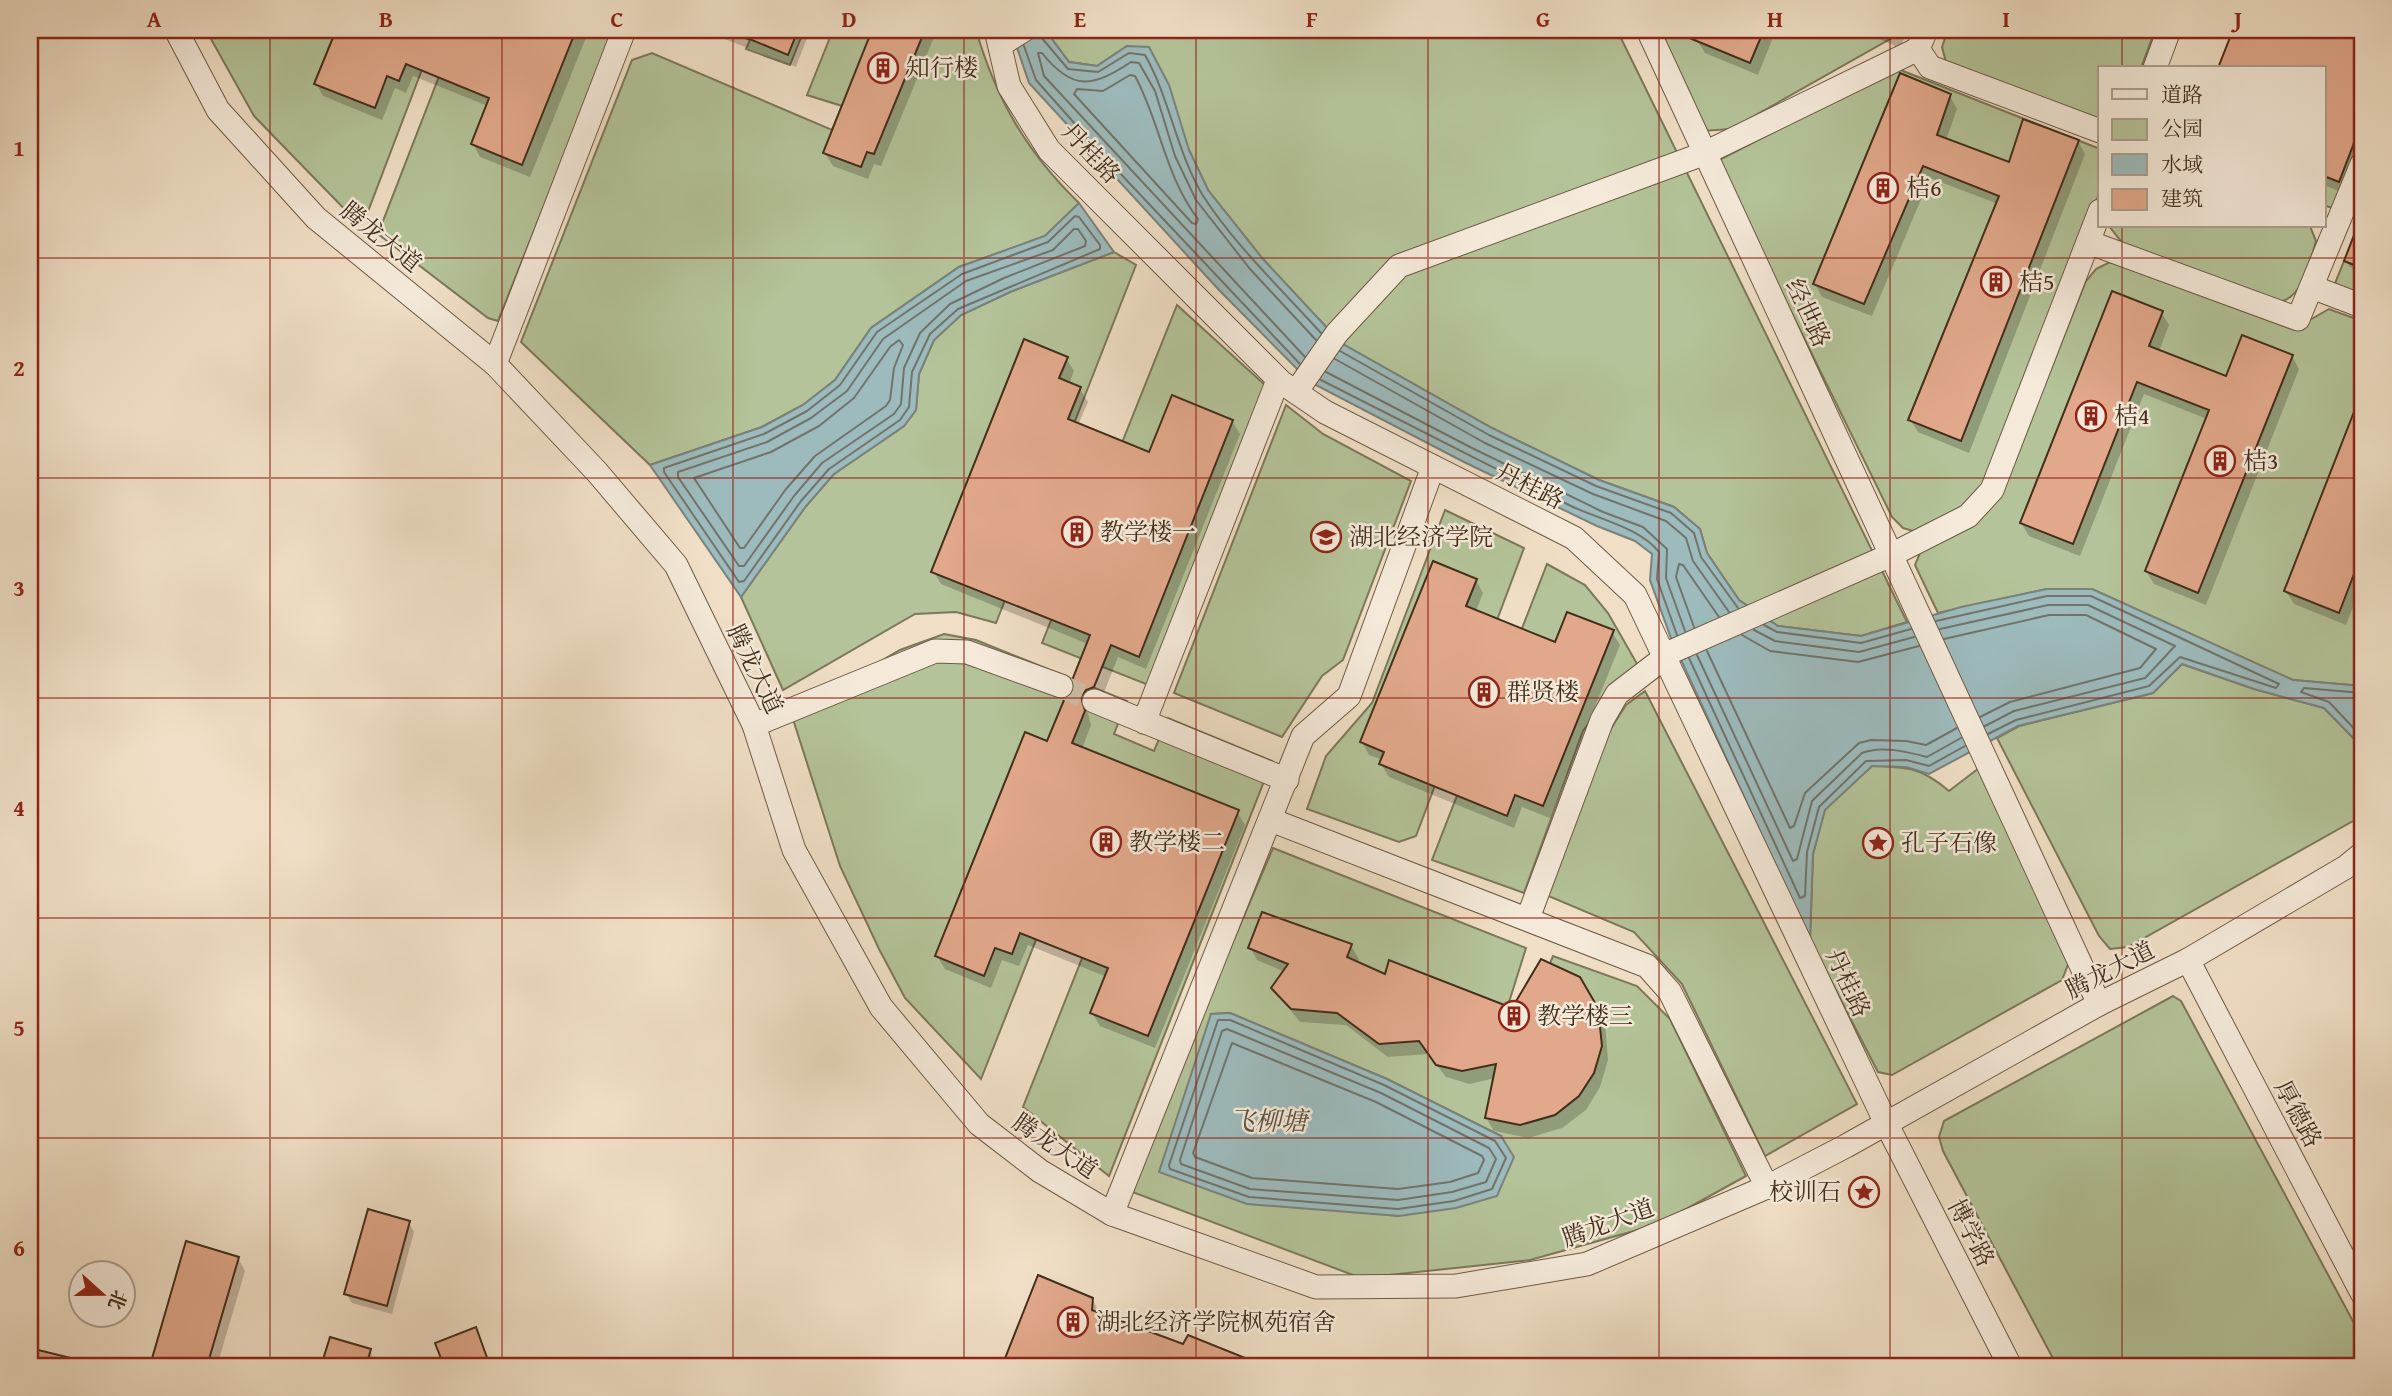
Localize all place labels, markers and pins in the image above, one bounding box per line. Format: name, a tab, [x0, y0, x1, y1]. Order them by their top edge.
place label: 知行楼	[906, 50, 978, 85]
building icon: 知行楼	[866, 51, 900, 85]
place label: 桔6	[1906, 170, 1942, 205]
building icon: 桔6	[1866, 171, 1900, 205]
place label: 桔5	[2019, 264, 2055, 299]
building icon: 桔5	[1979, 265, 2013, 299]
place label: 桔4	[2114, 398, 2150, 433]
building icon: 桔4	[2074, 399, 2108, 433]
place label: 桔3	[2243, 443, 2279, 478]
building icon: 桔3	[2203, 444, 2237, 478]
place label: 教学楼一	[1100, 514, 1196, 549]
building icon: 教学楼一	[1060, 515, 1094, 549]
place label: 湖北经济学院	[1349, 519, 1493, 554]
school or university icon: 湖北经济学院	[1309, 520, 1343, 554]
place label: 群贤楼	[1507, 674, 1579, 709]
building icon: 群贤楼	[1467, 675, 1501, 709]
place label: 教学楼二	[1129, 824, 1225, 859]
building icon: 教学楼二	[1089, 825, 1123, 859]
place label: 孔子石像	[1901, 825, 1997, 860]
place icon: 孔子石像	[1861, 826, 1895, 860]
place label: 教学楼三	[1537, 998, 1633, 1033]
building icon: 教学楼三	[1497, 999, 1531, 1033]
place label: 校训石	[1769, 1174, 1841, 1209]
place icon: 校训石	[1847, 1175, 1881, 1209]
place label: 湖北经济学院枫苑宿舍	[1096, 1304, 1336, 1339]
building icon: 湖北经济学院枫苑宿舍	[1056, 1305, 1090, 1339]

